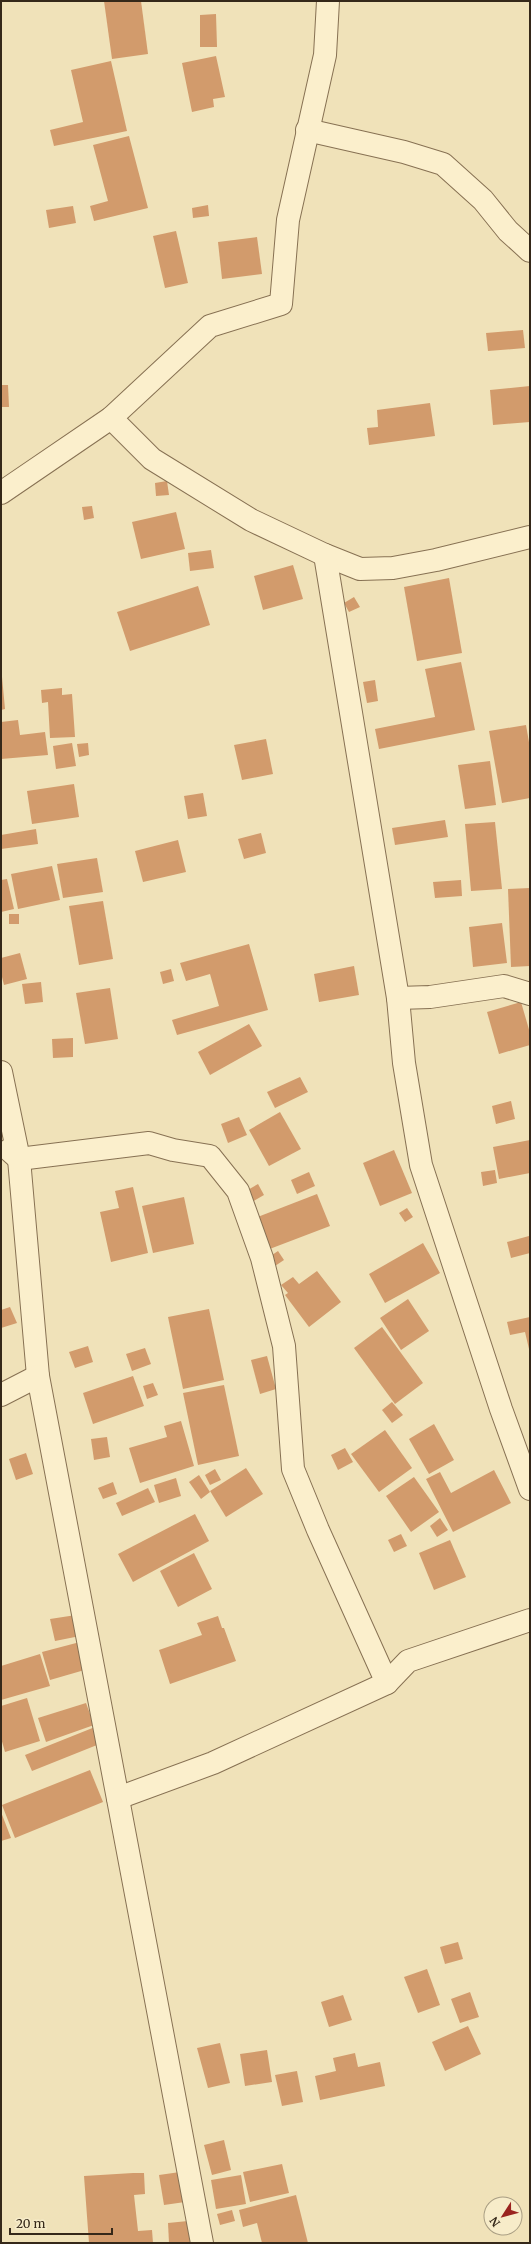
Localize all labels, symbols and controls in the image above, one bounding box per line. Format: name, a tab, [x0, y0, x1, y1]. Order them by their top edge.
north arrow	[483, 2196, 523, 2236]
scale bar	[10, 2210, 112, 2236]
text: N	[487, 2214, 503, 2230]
text: 20 m	[16, 2216, 45, 2231]

